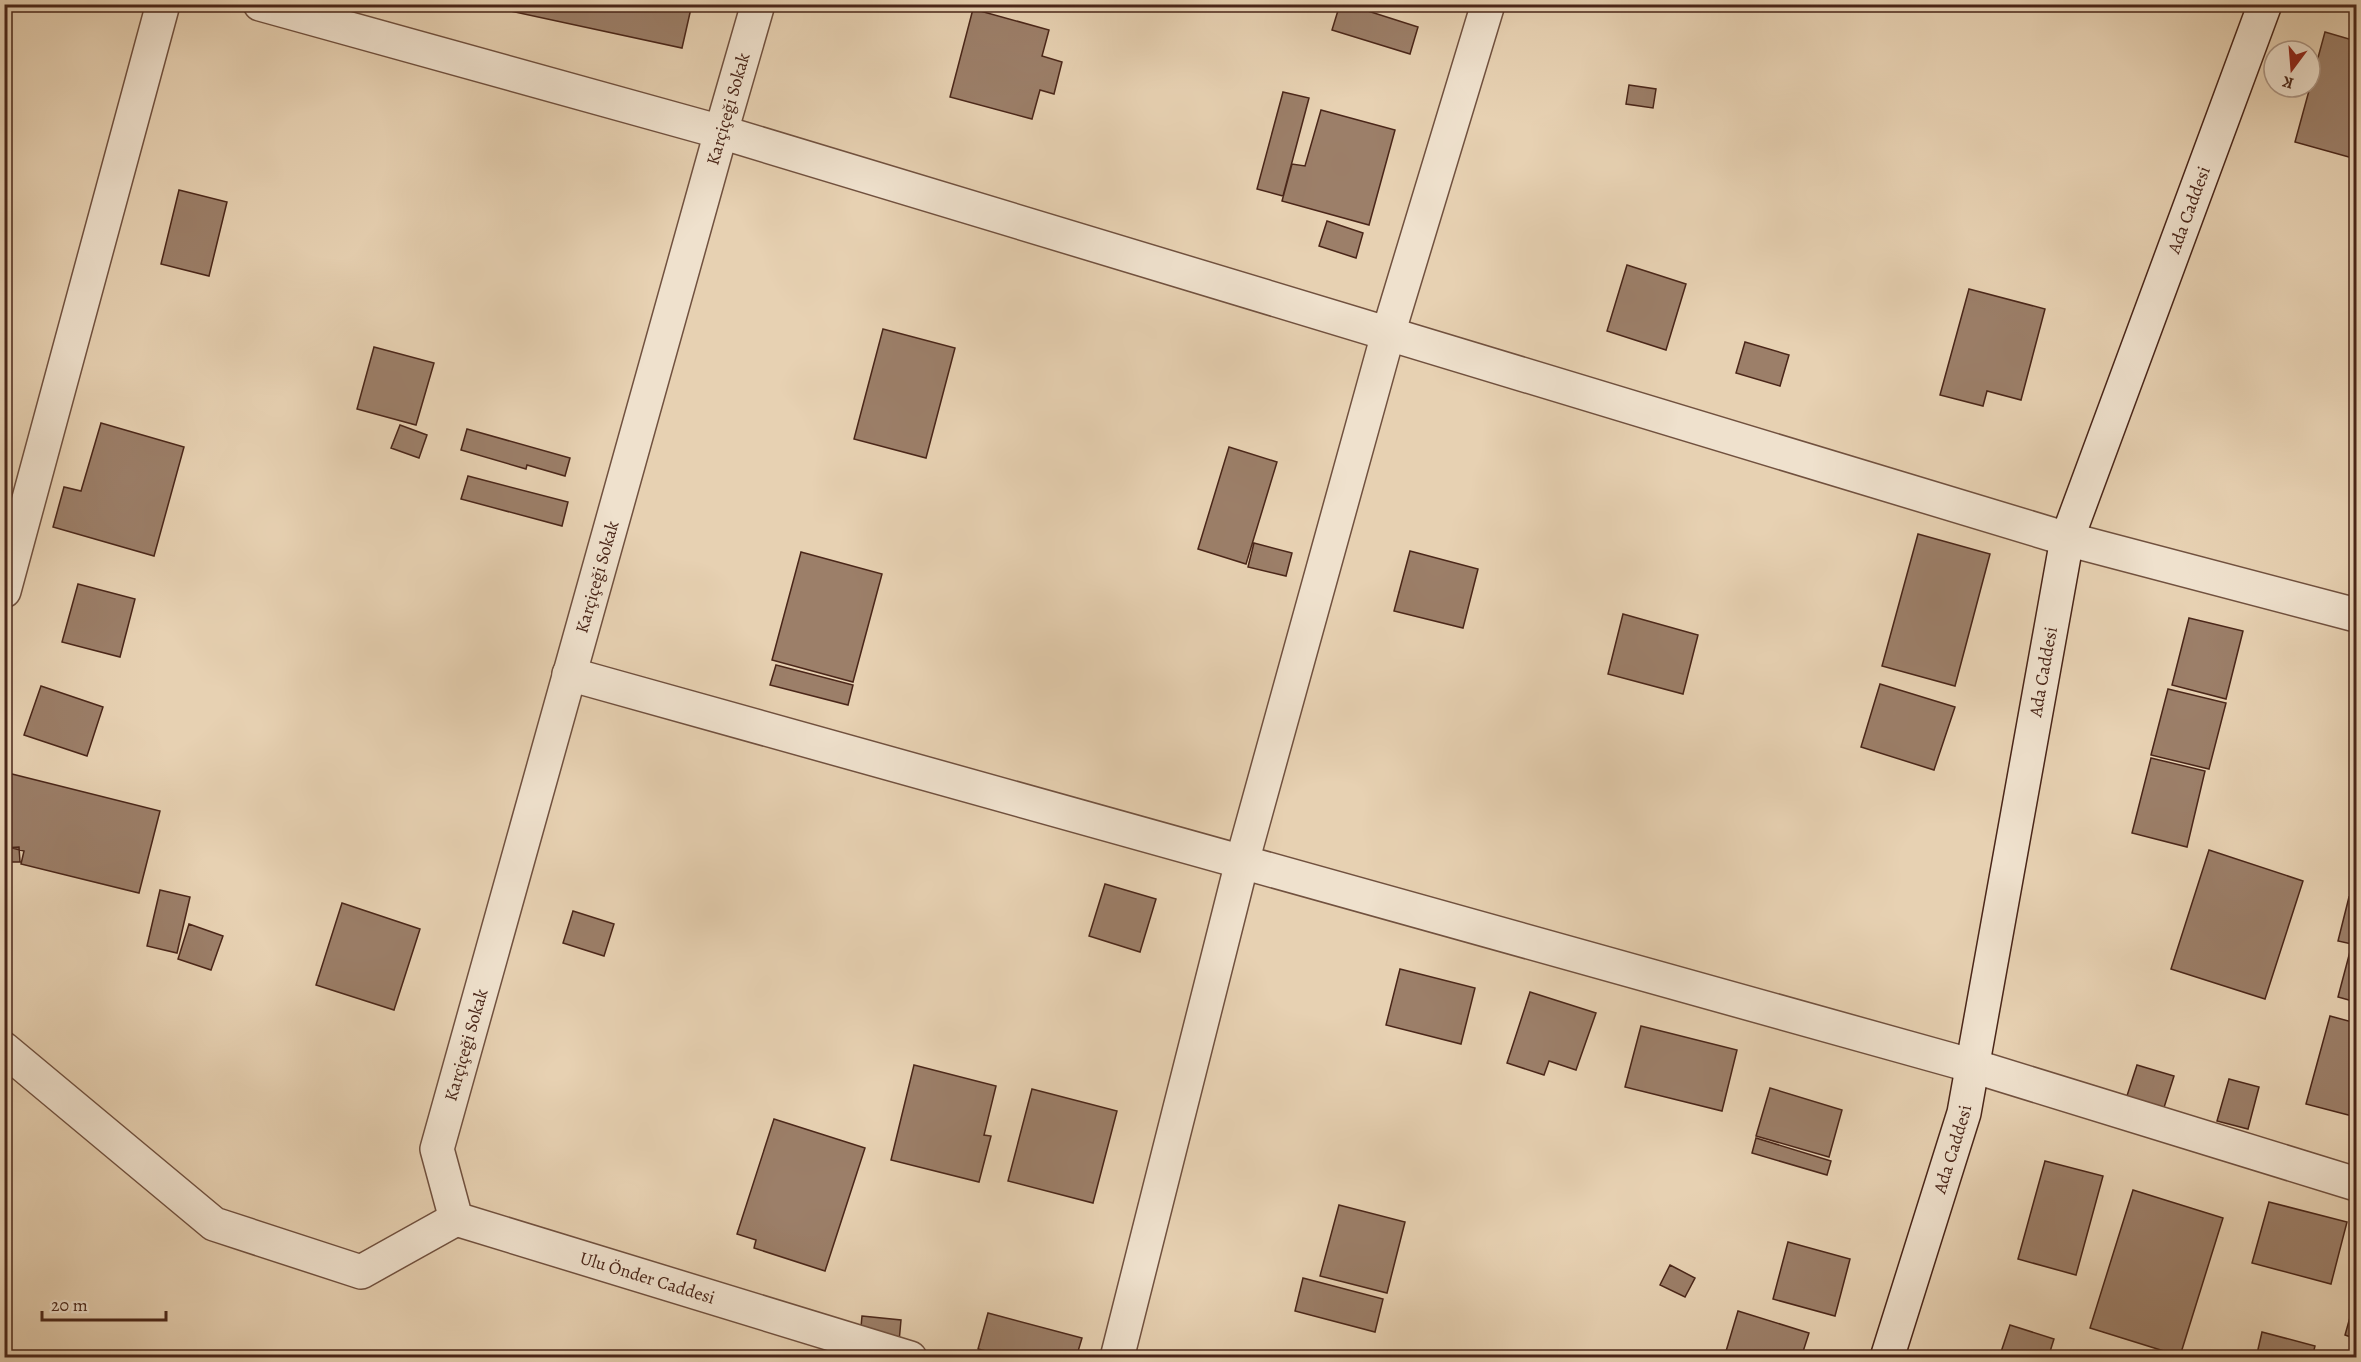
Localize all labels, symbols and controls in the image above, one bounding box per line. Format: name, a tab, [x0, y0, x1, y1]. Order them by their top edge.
north arrow	[2262, 39, 2322, 99]
street label: Karçiçeği Sokak	[700, 50, 756, 168]
text: K	[2280, 70, 2296, 94]
street label: Ada Caddesi	[2161, 163, 2216, 258]
street label: Karçiçeği Sokak	[569, 518, 625, 636]
street label: Ada Caddesi	[2023, 625, 2063, 720]
street label: Karçiçeği Sokak	[438, 986, 494, 1104]
street label: Ada Caddesi	[1927, 1103, 1977, 1197]
street label: Ulu Önder Caddesi	[577, 1246, 718, 1310]
scale bar	[42, 1284, 166, 1322]
text: 20 m	[51, 1293, 88, 1317]

